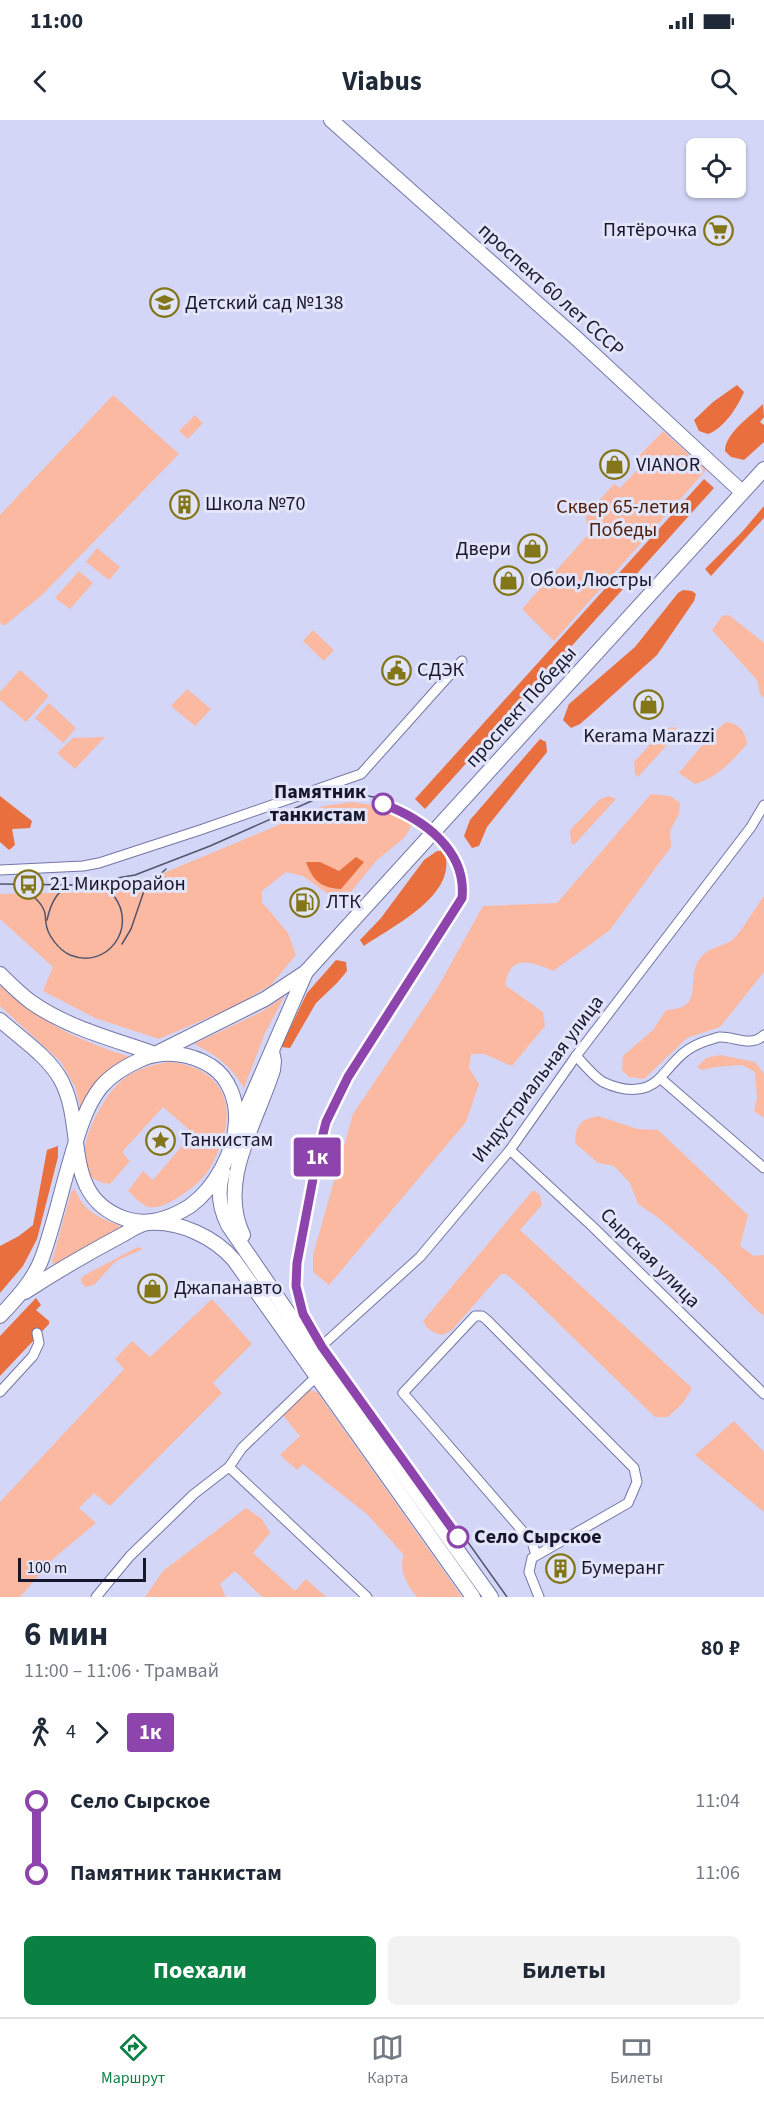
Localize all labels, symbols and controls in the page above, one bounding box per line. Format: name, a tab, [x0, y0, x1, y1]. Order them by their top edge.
text: 11:00	[30, 5, 83, 37]
text: Viabus	[342, 62, 422, 101]
icon: back	[24, 65, 57, 98]
icon: search	[707, 65, 740, 98]
map controls	[686, 138, 746, 198]
button: locate	[686, 138, 746, 198]
supermarket icon: Пятёрочка	[702, 214, 734, 246]
place label: Пятёрочка	[603, 216, 697, 244]
street label: проспект 60 лет СССР	[472, 217, 630, 363]
school or university icon: Детский сад №138	[148, 287, 180, 319]
place label: Детский сад №138	[185, 289, 344, 317]
shop icon: VIANOR	[599, 449, 631, 481]
place label: VIANOR	[636, 451, 700, 479]
building icon: Школа №70	[168, 488, 200, 520]
place label: Школа №70	[205, 490, 305, 518]
park label: Сквер 65-летия Победы	[556, 493, 690, 544]
shop icon: Двери	[516, 533, 548, 565]
place label: Двери	[456, 535, 511, 563]
shop icon: Обои,Люстры	[493, 564, 525, 596]
place label: Обои,Люстры	[530, 566, 652, 594]
street label: проспект Победы	[459, 640, 583, 774]
public building icon: СДЭК	[380, 654, 412, 686]
place label: СДЭК	[417, 656, 465, 684]
shop icon: Kerama Marazzi	[633, 689, 665, 721]
place label: Kerama Marazzi	[583, 722, 715, 750]
place label: Памятник танкистам	[269, 778, 366, 829]
marker: Памятник танкистам	[372, 793, 394, 815]
bus stop icon: 21 Микрорайон	[13, 868, 45, 900]
place label: 21 Микрорайон	[50, 870, 186, 898]
fuel station icon: ЛТК	[289, 886, 321, 918]
place label: ЛТК	[326, 888, 361, 916]
street label: Индустриальная улица	[466, 989, 610, 1169]
place icon: Танкистам	[144, 1124, 176, 1156]
place label: Танкистам	[181, 1126, 273, 1154]
line badge: 1к	[290, 1138, 344, 1176]
text: 1к	[306, 1142, 328, 1172]
street label: Сырская улица	[594, 1202, 706, 1314]
shop icon: Джапанавто	[137, 1272, 169, 1304]
place label: Джапанавто	[174, 1274, 282, 1302]
place label: Село Сырское	[474, 1523, 602, 1551]
marker: Село Сырское	[447, 1526, 469, 1548]
building icon: Бумеранг	[544, 1552, 576, 1584]
place label: Бумеранг	[581, 1554, 665, 1582]
scale bar	[18, 1555, 146, 1582]
text: 100 m	[27, 1557, 67, 1579]
text: 6 мин	[24, 1611, 108, 1658]
text: 80 ₽	[701, 1632, 740, 1664]
text: 11:00 – 11:06 · Трамвай	[24, 1657, 219, 1685]
icon: walk	[24, 1716, 57, 1749]
icon: forward	[85, 1716, 118, 1749]
text: 1к	[139, 1717, 162, 1747]
text: 4	[66, 1718, 76, 1746]
text: Село Сырское	[70, 1785, 210, 1817]
text: 11:04	[695, 1787, 740, 1815]
text: Памятник танкистам	[70, 1857, 282, 1889]
text: 11:06	[695, 1859, 740, 1887]
button: Поехали	[24, 1936, 376, 2005]
button: Билеты	[388, 1936, 740, 2005]
tab: Маршрут	[101, 2031, 165, 2089]
tab: Карта	[367, 2031, 408, 2089]
tab: Билеты	[610, 2031, 663, 2089]

